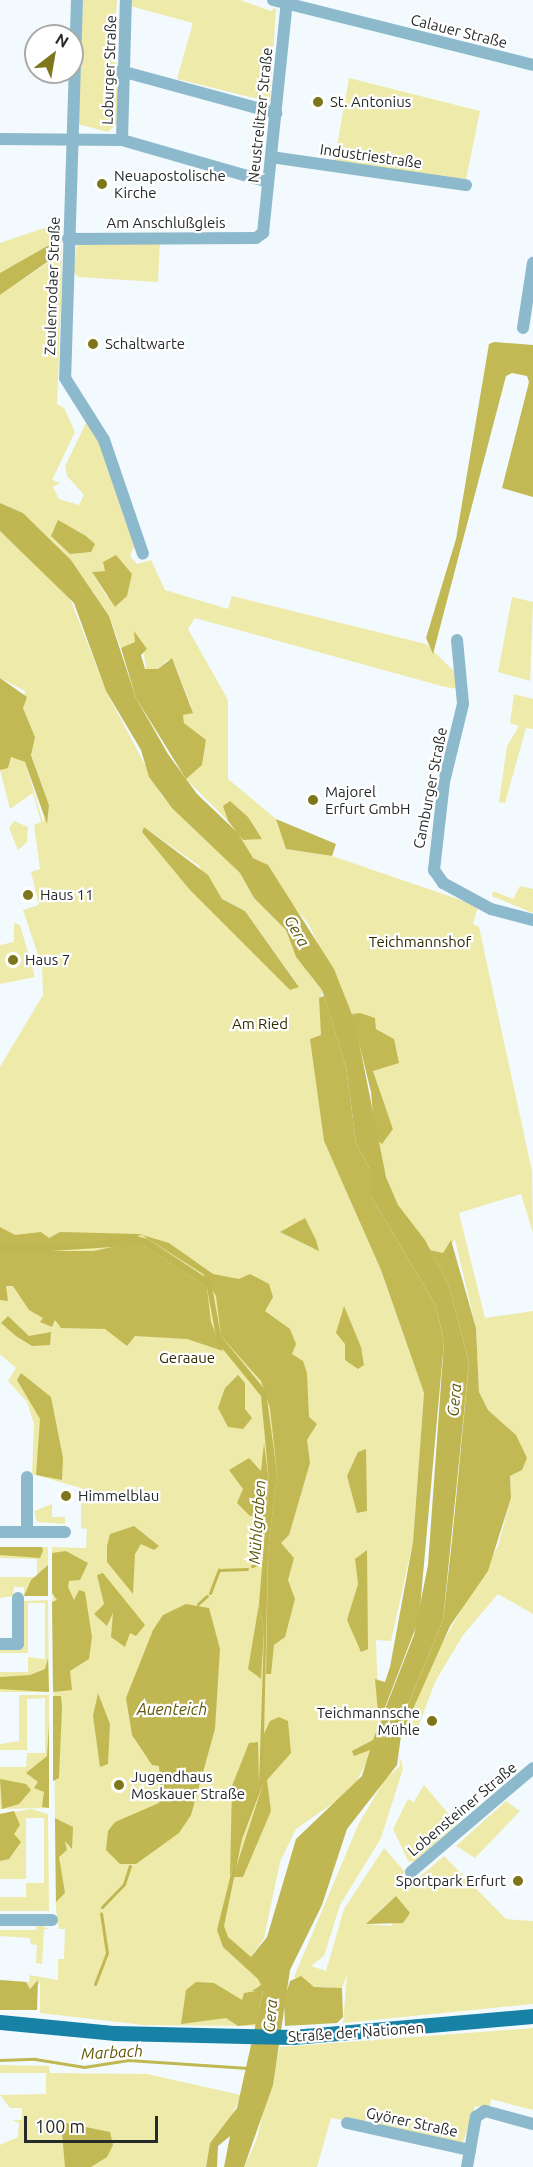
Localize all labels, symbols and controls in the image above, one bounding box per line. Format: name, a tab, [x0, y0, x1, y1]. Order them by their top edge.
street label: Calauer Straße	[409, 10, 509, 52]
street label: Loburger Straße	[98, 15, 120, 125]
north arrow	[24, 24, 84, 84]
text: N	[52, 29, 72, 51]
street label: Neustrelitzer Straße	[244, 46, 276, 184]
place label: St. Antonius	[330, 93, 411, 111]
marker: St. Antonius	[311, 95, 325, 109]
street label: Industriestraße	[319, 140, 423, 172]
place label: Neuapostolische Kirche	[114, 166, 226, 201]
marker: Neuapostolische Kirche	[95, 177, 109, 191]
street label: Am Anschlußgleis	[106, 214, 226, 232]
street label: Zeulenrodaer Straße	[41, 216, 63, 356]
place label: Schaltwarte	[105, 335, 185, 353]
marker: Schaltwarte	[86, 337, 100, 351]
street label: Camburger Straße	[409, 726, 451, 850]
place label: Majorel Erfurt GmbH	[325, 782, 411, 817]
marker: Majorel Erfurt GmbH	[306, 793, 320, 807]
place label: Haus 11	[40, 886, 94, 904]
marker: Haus 11	[21, 888, 35, 902]
water label: Gera	[280, 912, 314, 950]
park label: Teichmannshof	[369, 933, 471, 951]
place label: Haus 7	[25, 951, 70, 969]
marker: Haus 7	[6, 953, 20, 967]
park label: Am Ried	[232, 1015, 288, 1033]
park label: Geraaue	[159, 1349, 215, 1367]
water label: Gera	[443, 1383, 465, 1417]
water label: Mühlgraben	[244, 1479, 270, 1565]
place label: Himmelblau	[78, 1487, 159, 1505]
marker: Himmelblau	[59, 1489, 73, 1503]
water label: Auenteich	[137, 1699, 207, 1719]
place label: Teichmannsche Mühle	[317, 1703, 420, 1738]
marker: Teichmannsche Mühle	[425, 1714, 439, 1728]
street label: Lobensteiner Straße	[404, 1758, 520, 1860]
place label: Jugendhaus Moskauer Straße	[131, 1767, 245, 1802]
marker: Jugendhaus Moskauer Straße	[112, 1778, 126, 1792]
place label: Sportpark Erfurt	[396, 1872, 506, 1890]
marker: Sportpark Erfurt	[511, 1874, 525, 1888]
water label: Gera	[259, 1999, 281, 2033]
street label: Straße der Nationen	[287, 2018, 425, 2046]
water label: Marbach	[81, 2041, 143, 2063]
street label: Györer Straße	[364, 2103, 460, 2141]
scale bar	[27, 2104, 160, 2142]
text: 100 m	[35, 2116, 85, 2136]

